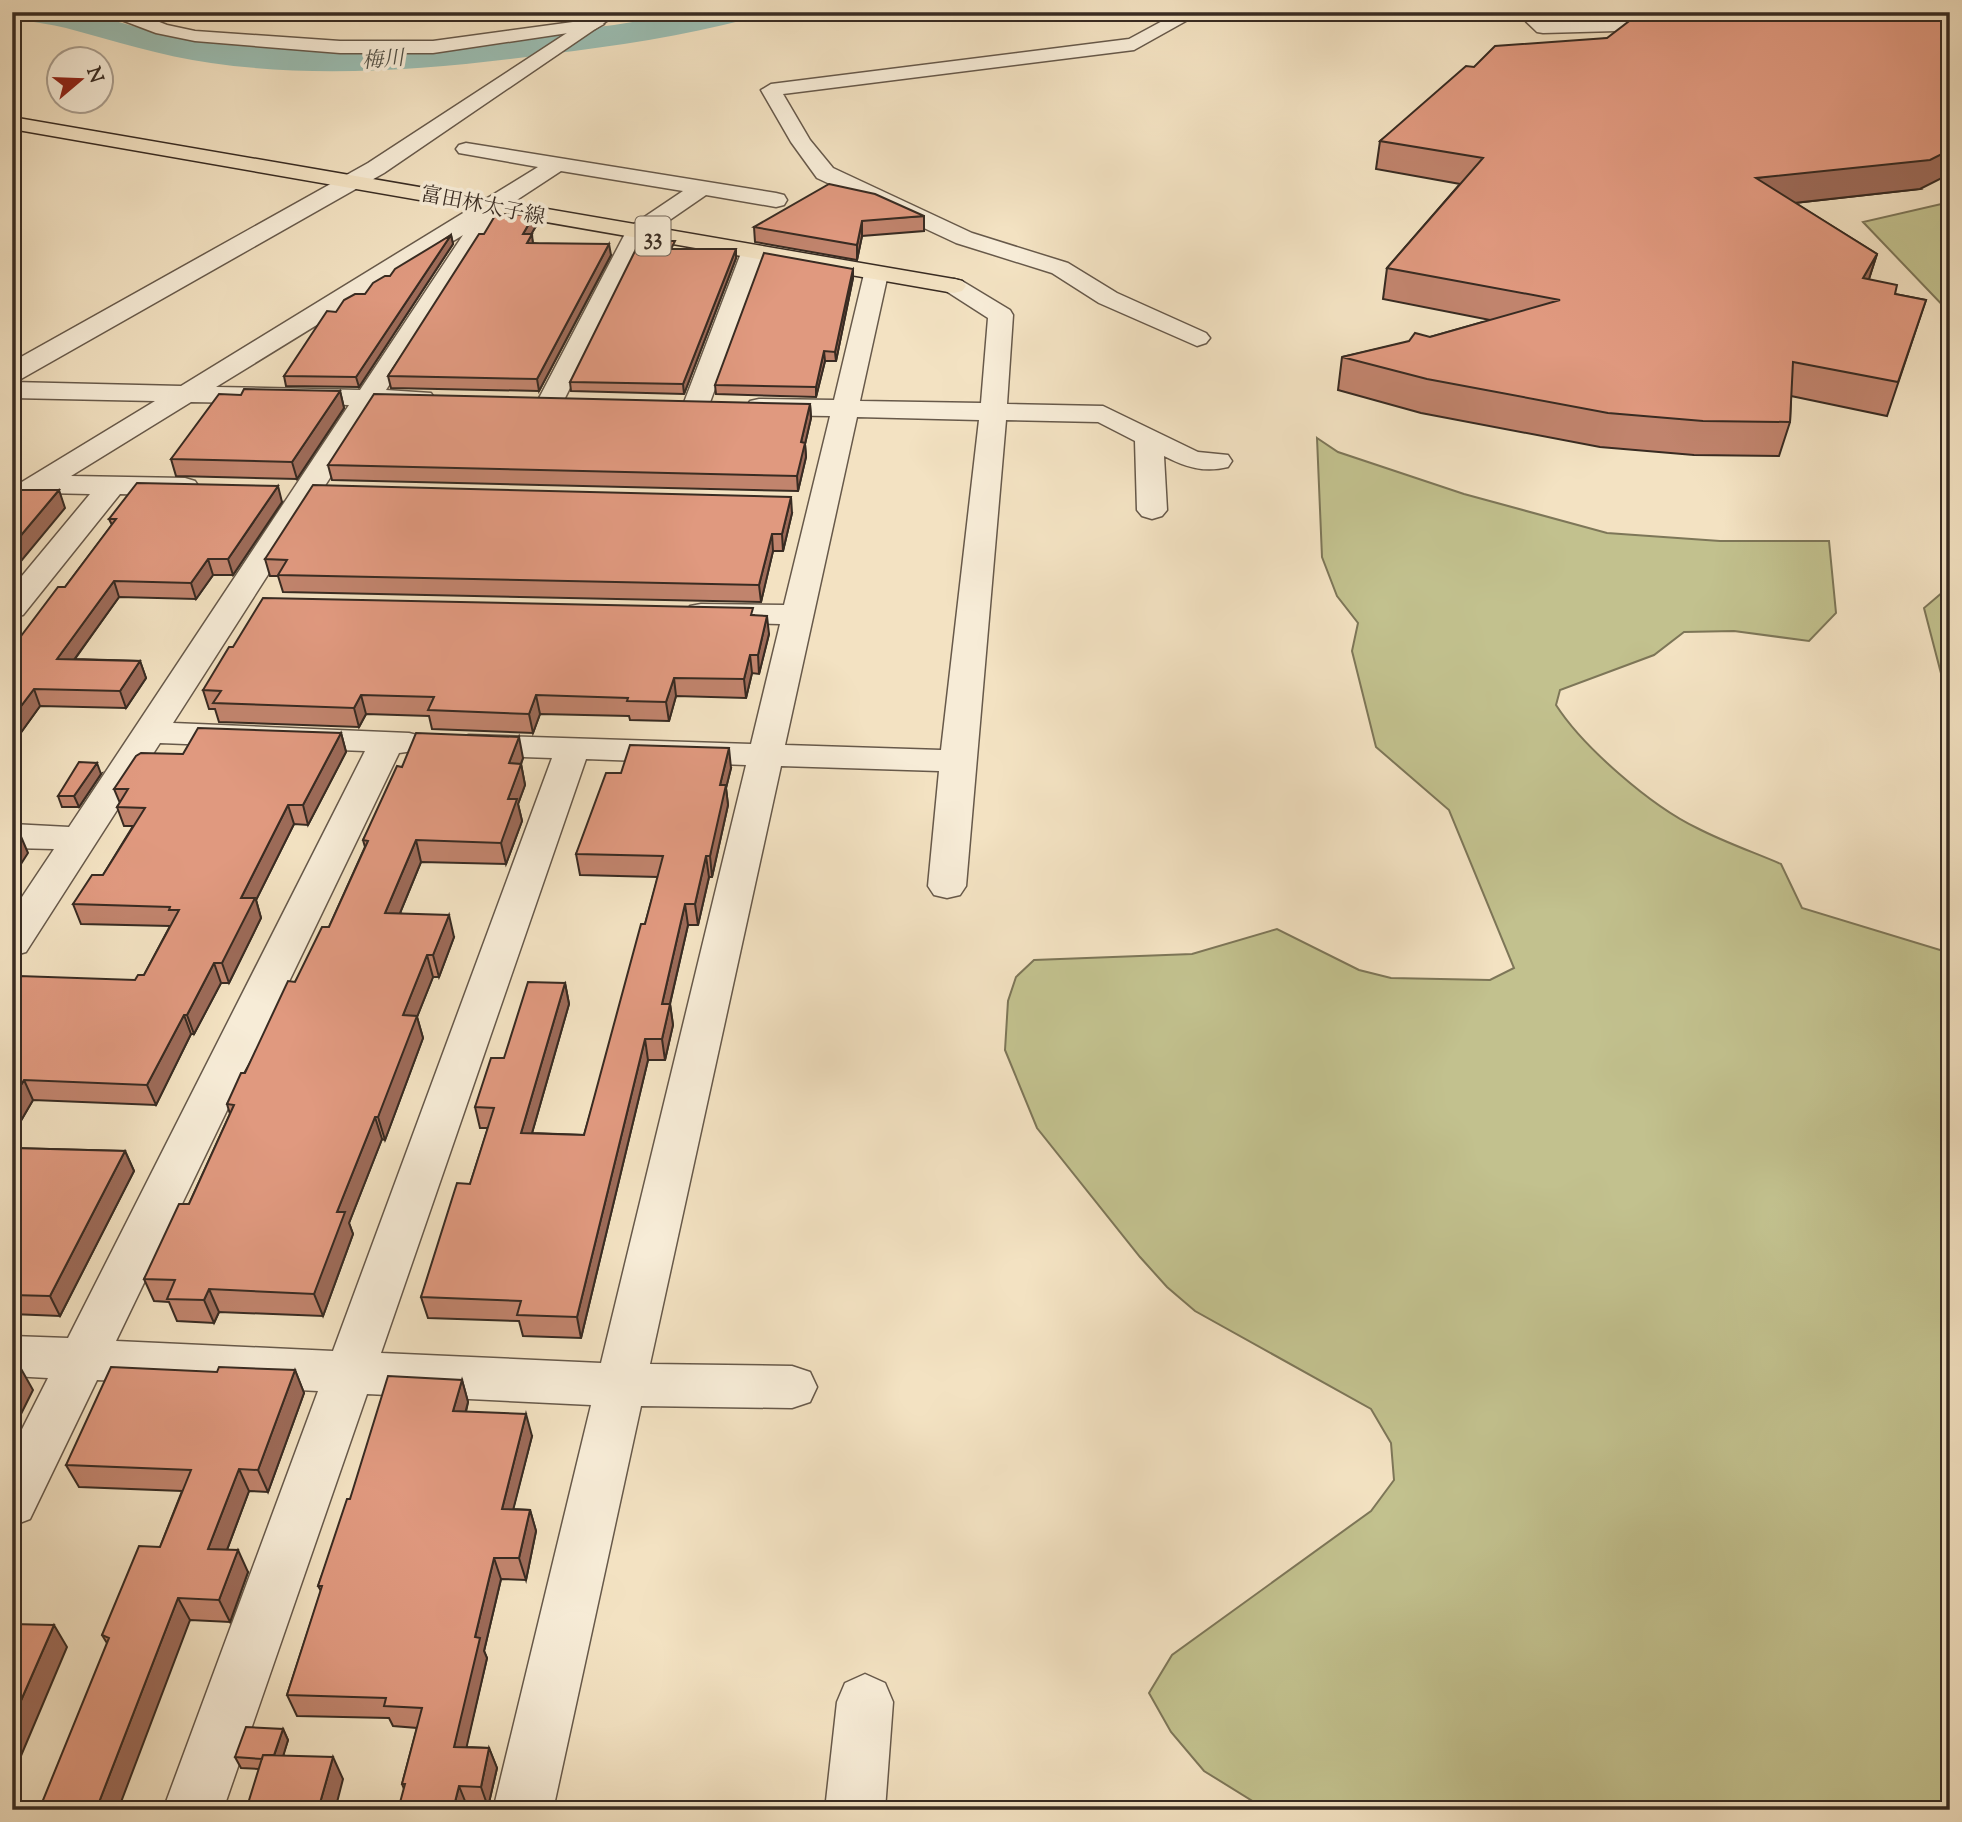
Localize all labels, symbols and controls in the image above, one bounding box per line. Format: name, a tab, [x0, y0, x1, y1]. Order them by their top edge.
water label: 梅川	[361, 44, 407, 78]
north arrow	[46, 46, 116, 116]
text: N	[78, 64, 109, 87]
street label: 富田林太子線	[418, 180, 547, 234]
road number: 33	[636, 216, 670, 256]

